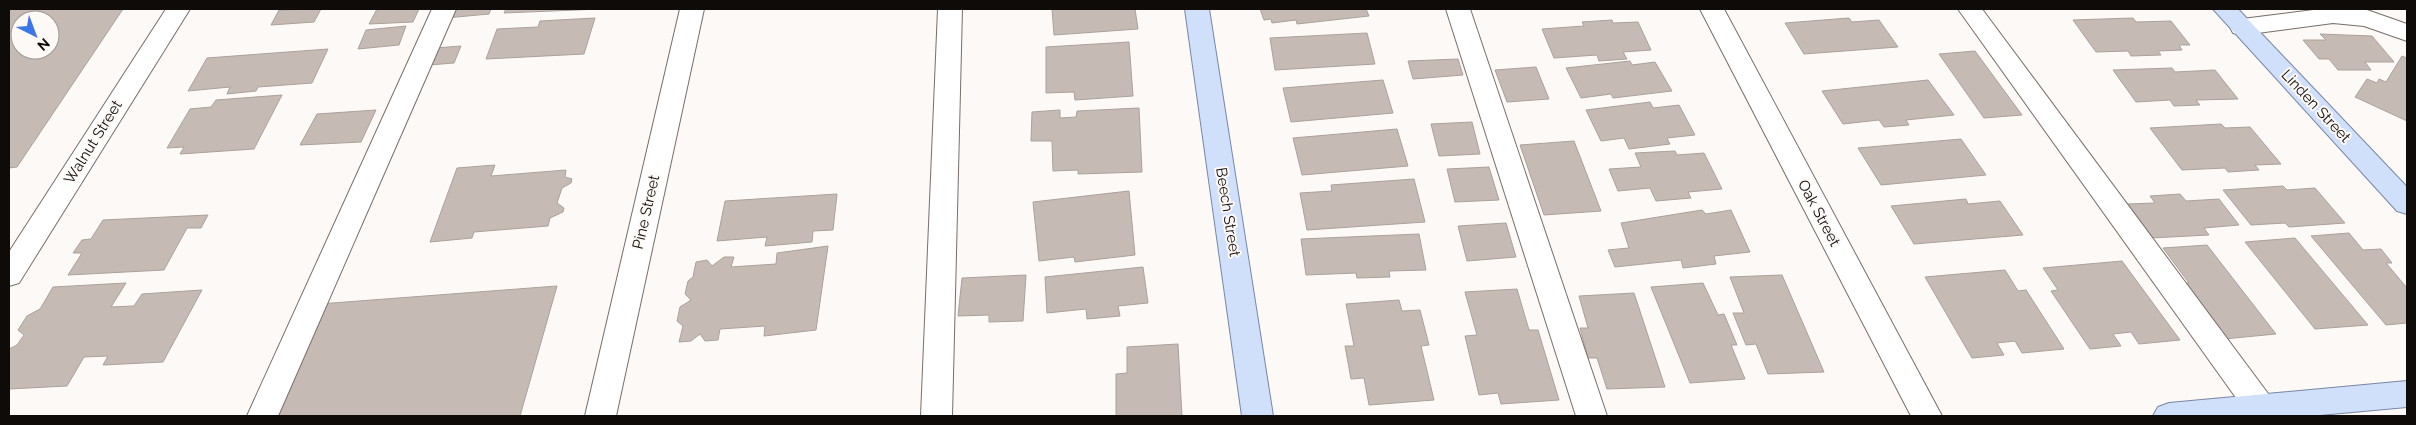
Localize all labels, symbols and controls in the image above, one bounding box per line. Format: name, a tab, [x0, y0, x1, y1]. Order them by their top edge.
north arrow	[10, 10, 60, 60]
text: N	[34, 35, 53, 54]
street label: Linden Street	[2278, 66, 2354, 146]
street label: Walnut Street	[60, 97, 126, 187]
street label: Beech Street	[1212, 166, 1244, 258]
street label: Pine Street	[629, 173, 663, 251]
street label: Oak Street	[1794, 177, 1844, 249]

